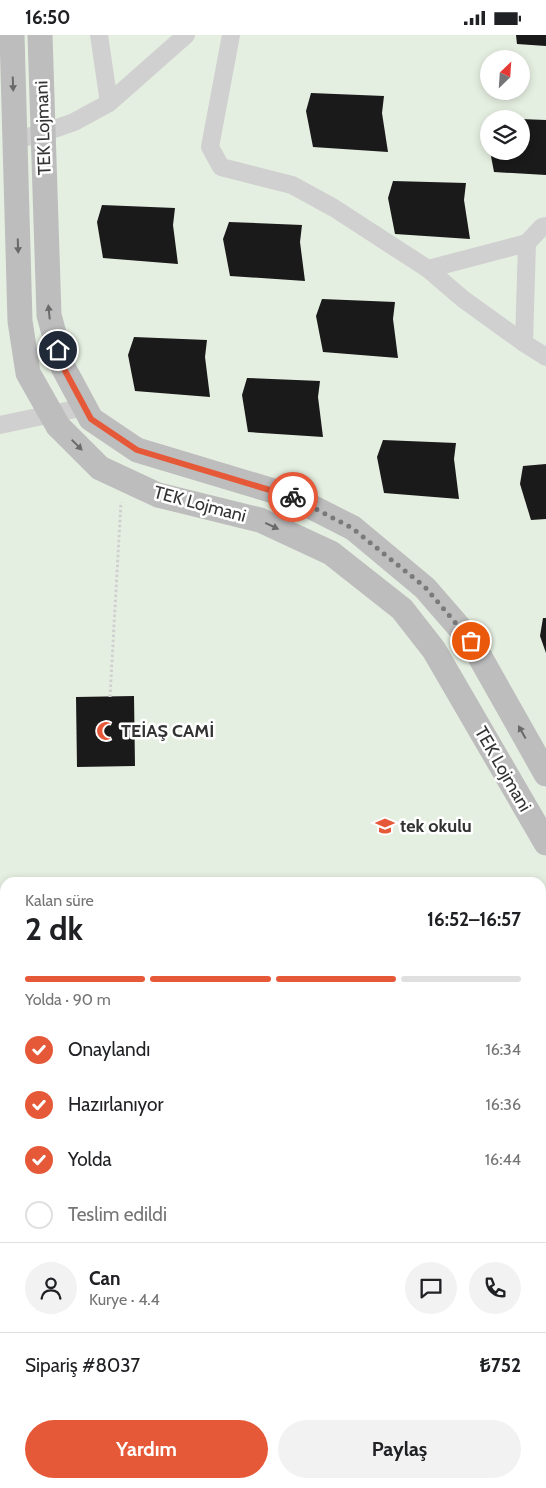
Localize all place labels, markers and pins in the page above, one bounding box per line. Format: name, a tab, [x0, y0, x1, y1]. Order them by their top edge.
pin	[37, 329, 79, 371]
pin	[450, 620, 492, 662]
mosque icon: TEİAŞ CAMİ	[95, 720, 117, 742]
place label: TEİAŞ CAMİ	[121, 720, 214, 742]
school or university icon: tek okulu	[374, 815, 396, 837]
place label: tek okulu	[400, 815, 472, 837]

